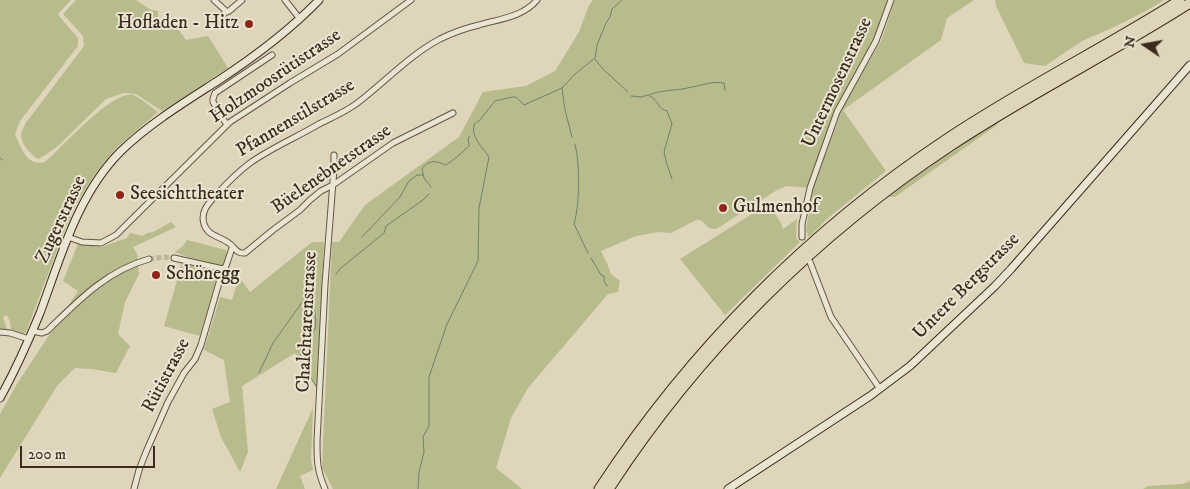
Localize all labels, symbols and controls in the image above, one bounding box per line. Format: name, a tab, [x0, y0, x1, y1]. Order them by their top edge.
place label: Hofladen - Hitz	[117, 13, 239, 35]
street label: Untermosenstrasse	[798, 14, 878, 152]
marker: Hofladen - Hitz	[243, 18, 255, 30]
north arrow	[1120, 20, 1170, 70]
street label: Holzmoosrütistrasse	[206, 25, 346, 129]
text: N	[1120, 34, 1140, 49]
street label: Pfannenstilstrasse	[233, 75, 359, 163]
street label: Büelenebnetstrasse	[268, 120, 396, 220]
street label: Zugerstrasse	[32, 173, 92, 267]
place label: Seesichttheater	[130, 184, 244, 206]
marker: Seesichttheater	[114, 189, 126, 201]
place label: Gulmenhof	[733, 197, 818, 219]
marker: Gulmenhof	[717, 202, 729, 214]
street label: Untere Bergstrasse	[909, 229, 1025, 345]
street label: Chalchtarenstrasse	[293, 251, 323, 393]
place label: Schönegg	[166, 264, 240, 286]
marker: Schönegg	[150, 269, 162, 281]
street label: Rütistrasse	[138, 335, 196, 417]
scale bar	[22, 436, 158, 468]
text: 200 m	[28, 445, 66, 464]

